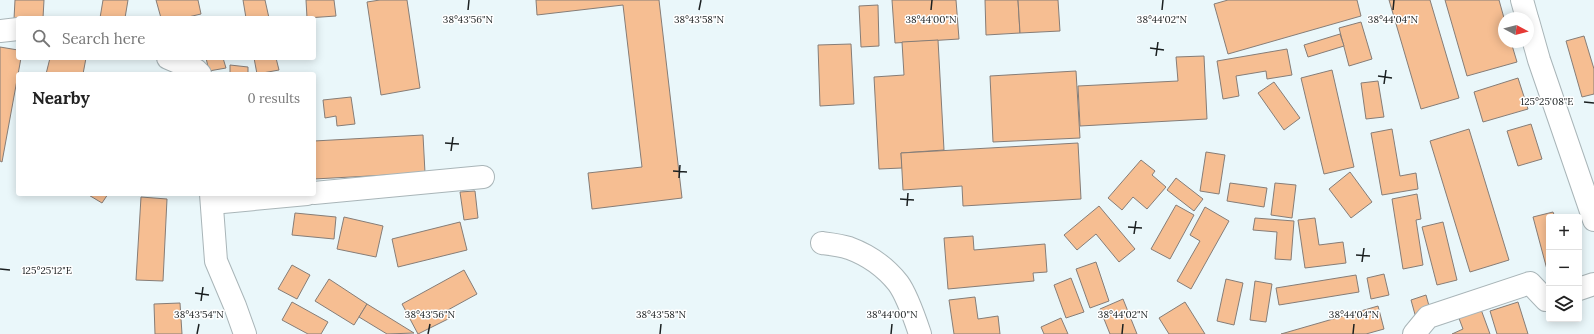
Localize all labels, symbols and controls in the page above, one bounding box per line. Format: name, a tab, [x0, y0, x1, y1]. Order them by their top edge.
north arrow	[1498, 12, 1534, 48]
text: 38°43'56"N	[443, 13, 494, 26]
text: 38°43'58"N	[674, 13, 724, 26]
text: 38°44'00"N	[905, 13, 957, 26]
text: 38°44'02"N	[1137, 13, 1188, 26]
text: 38°44'04"N	[1368, 13, 1419, 26]
search box	[16, 16, 316, 60]
icon: search	[30, 27, 52, 49]
text: Search here	[62, 29, 145, 48]
text: Nearby	[32, 87, 90, 109]
text: 0 results	[248, 90, 300, 107]
text: 125°25'08"E	[1521, 95, 1573, 108]
map controls	[1546, 214, 1582, 322]
button: +	[1546, 214, 1582, 250]
button: −	[1546, 250, 1582, 286]
text: 125°25'12"E	[22, 264, 72, 277]
button: layers	[1546, 286, 1582, 322]
text: 38°43'54"N	[174, 308, 224, 321]
text: 38°43'56"N	[405, 308, 456, 321]
text: 38°43'58"N	[636, 308, 686, 321]
text: 38°44'00"N	[866, 308, 918, 321]
text: 38°44'02"N	[1098, 308, 1149, 321]
text: 38°44'04"N	[1329, 308, 1380, 321]

